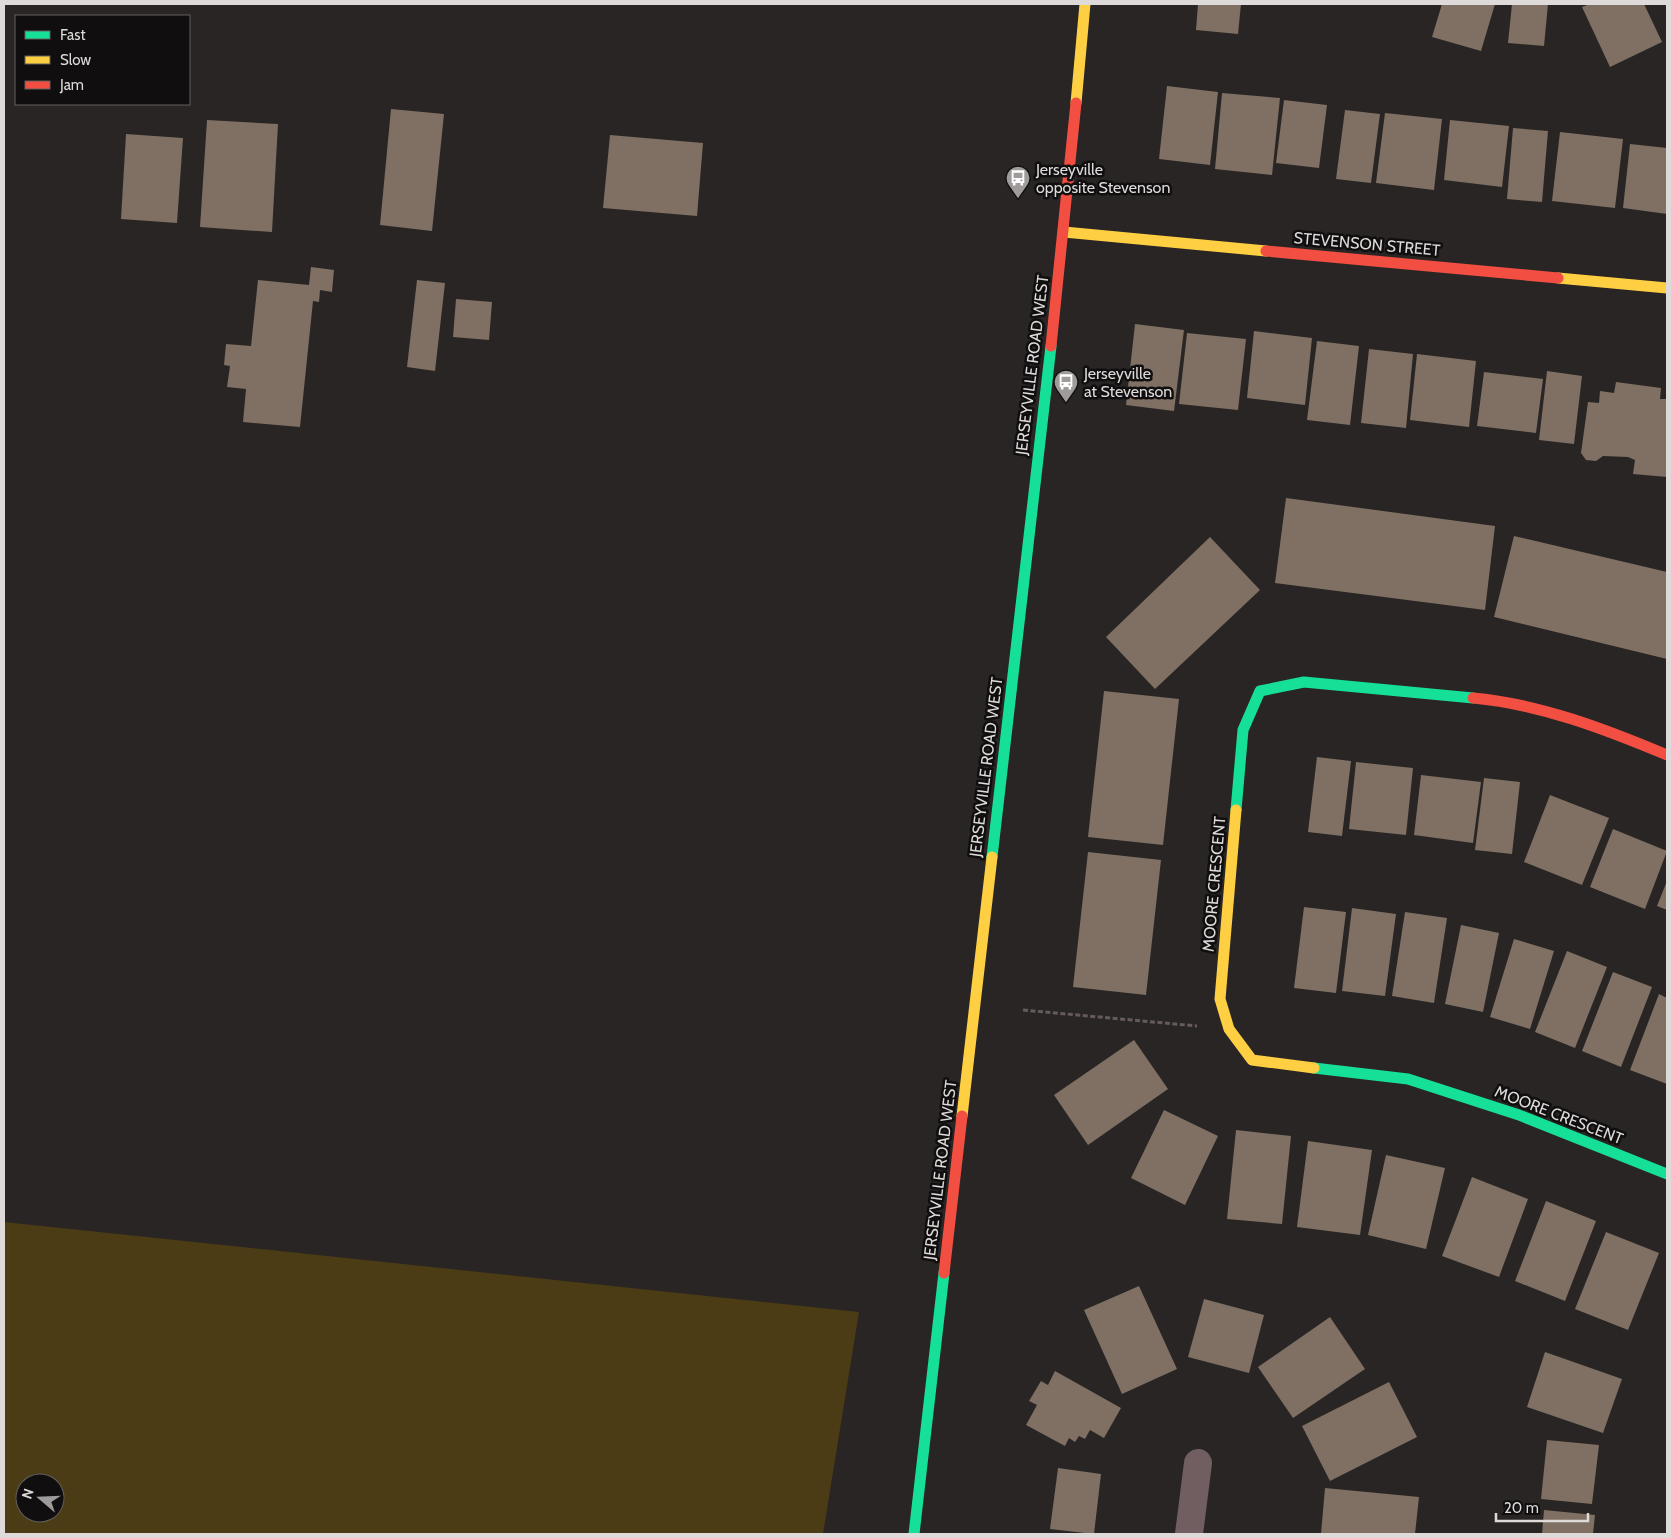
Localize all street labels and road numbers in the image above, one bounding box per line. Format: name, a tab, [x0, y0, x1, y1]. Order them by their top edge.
street label: STEVENSON STREET	[1293, 228, 1441, 260]
street label: JERSEYVILLE ROAD WEST	[1011, 274, 1053, 457]
street label: JERSEYVILLE ROAD WEST	[965, 676, 1007, 859]
street label: MOORE CRESCENT	[1199, 815, 1229, 953]
street label: JERSEYVILLE ROAD WEST	[919, 1079, 961, 1262]
street label: MOORE CRESCENT	[1492, 1082, 1626, 1148]

